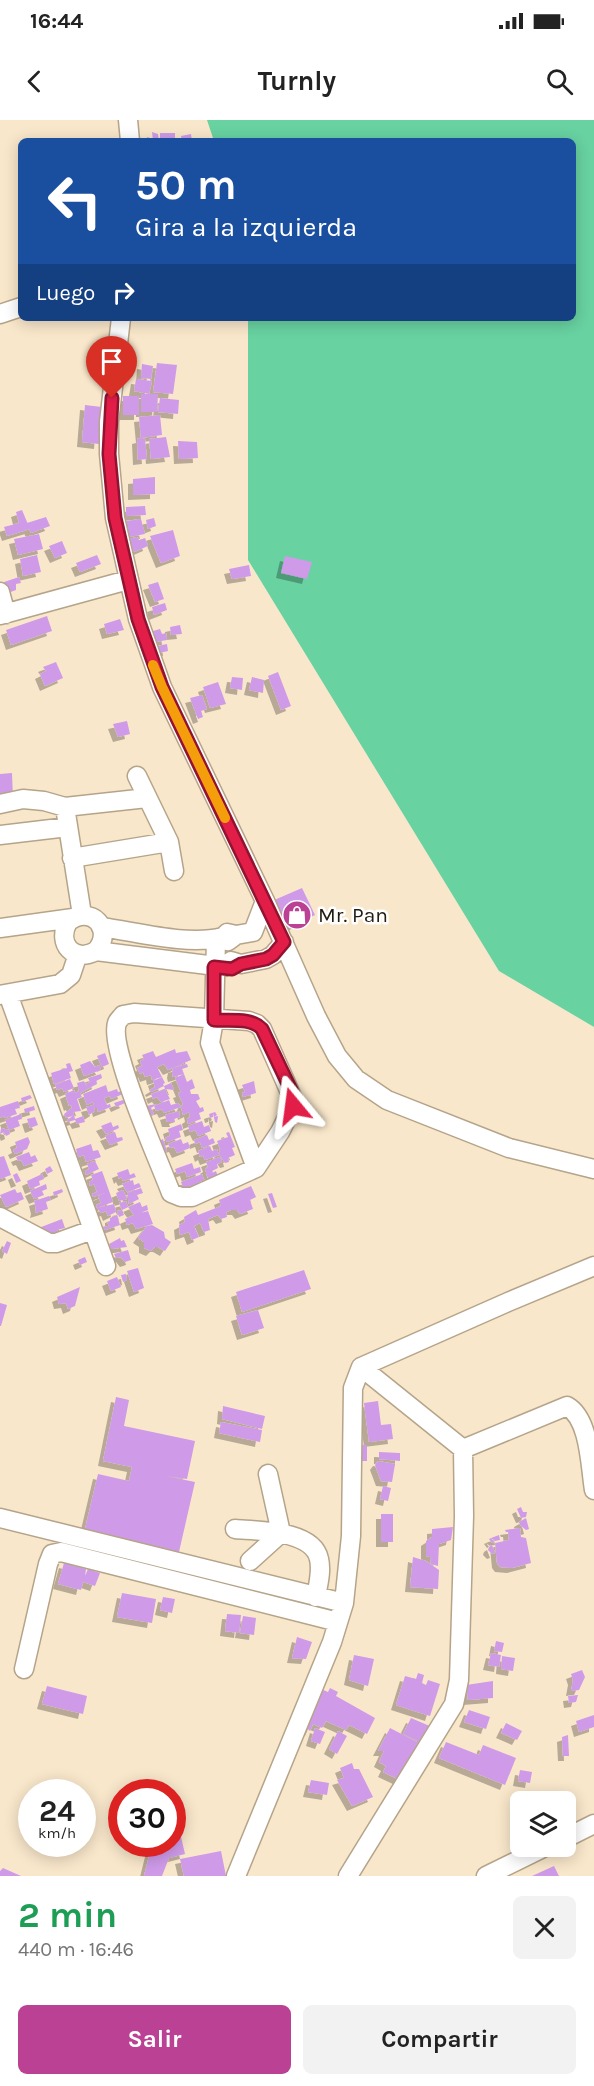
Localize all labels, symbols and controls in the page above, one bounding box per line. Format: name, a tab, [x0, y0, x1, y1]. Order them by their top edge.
text: 16:44	[30, 8, 83, 34]
icon: back	[18, 65, 51, 98]
text: Turnly	[258, 65, 336, 97]
icon: search	[543, 65, 576, 98]
text: 50 m	[135, 160, 237, 210]
icon: left	[36, 162, 114, 240]
text: Gira a la izquierda	[135, 211, 357, 243]
icon: right	[107, 276, 140, 309]
text: Luego	[36, 280, 95, 306]
pin	[86, 336, 137, 398]
icon: arrive	[95, 345, 128, 378]
shop icon: Mr. Pan	[281, 899, 313, 931]
place label: Mr. Pan	[318, 903, 388, 927]
position arrow	[261, 1074, 325, 1138]
speed limit sign: 30	[108, 1779, 186, 1857]
map controls	[510, 1791, 576, 1857]
button: layers	[510, 1791, 576, 1857]
text: 24	[39, 1793, 75, 1829]
text: km/h	[38, 1824, 76, 1842]
text: 2 min	[18, 1894, 117, 1936]
button: close	[513, 1896, 576, 1959]
text: 440 m · 16:46	[18, 1938, 134, 1961]
button: Salir	[18, 2005, 291, 2074]
button: Compartir	[303, 2005, 576, 2074]

